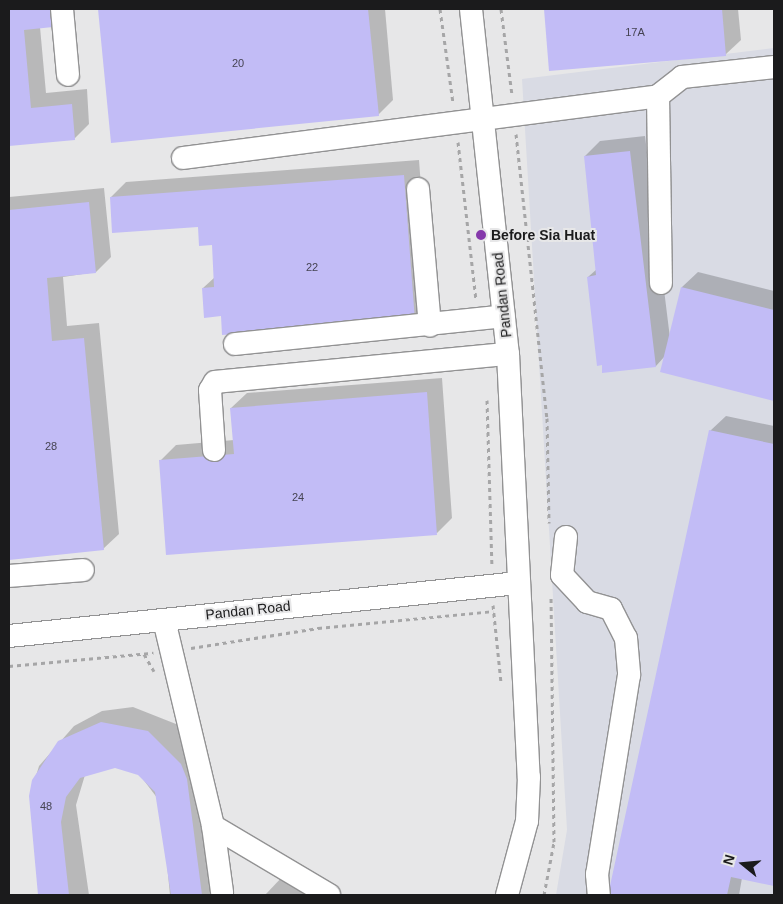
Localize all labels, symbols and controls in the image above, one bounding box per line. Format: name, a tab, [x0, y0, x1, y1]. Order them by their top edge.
house number: 17A	[625, 25, 645, 39]
house number: 20	[232, 56, 244, 70]
place label: Before Sia Huat	[491, 227, 595, 243]
marker: Before Sia Huat	[475, 229, 487, 241]
street label: Pandan Road	[489, 252, 515, 338]
house number: 22	[306, 260, 318, 274]
house number: 28	[45, 439, 57, 453]
house number: 24	[292, 490, 304, 504]
street label: Pandan Road	[205, 597, 291, 623]
house number: 48	[40, 799, 52, 813]
north arrow	[718, 839, 768, 889]
text: N	[720, 852, 738, 867]

